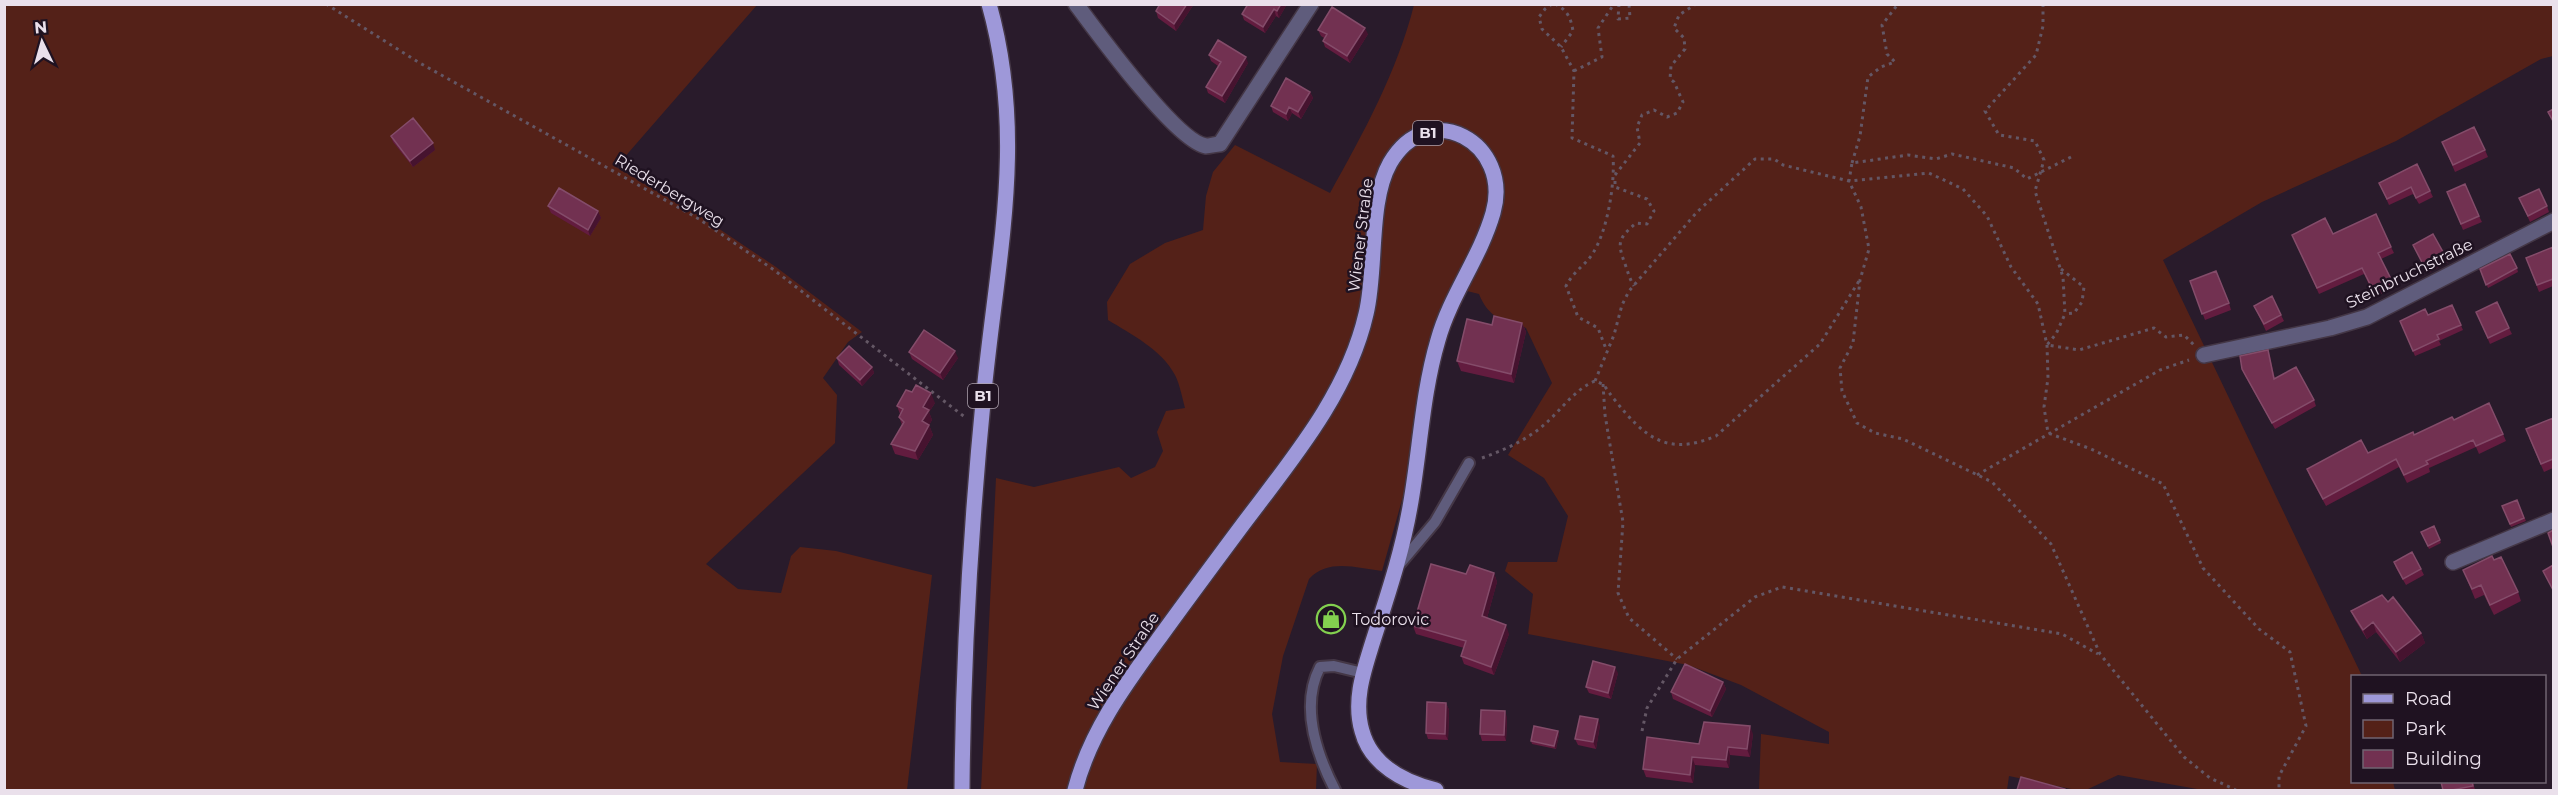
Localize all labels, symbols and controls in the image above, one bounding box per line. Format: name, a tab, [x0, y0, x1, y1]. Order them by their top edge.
north arrow	[12, 12, 72, 72]
text: N	[33, 18, 48, 38]
road number: B1	[1413, 121, 1443, 145]
street label: Riederbergweg	[611, 150, 728, 231]
street label: Wiener Straße	[1344, 177, 1377, 293]
street label: Steinbruchstraße	[2343, 235, 2476, 312]
road number: B1	[968, 384, 998, 408]
shop icon: Todorovic	[1315, 603, 1347, 635]
street label: Wiener Straße	[1084, 609, 1163, 714]
place label: Todorovic	[1352, 610, 1429, 629]
legend	[2351, 675, 2546, 783]
text: Road	[2405, 688, 2452, 710]
text: Park	[2405, 718, 2446, 740]
text: Building	[2405, 748, 2482, 770]

